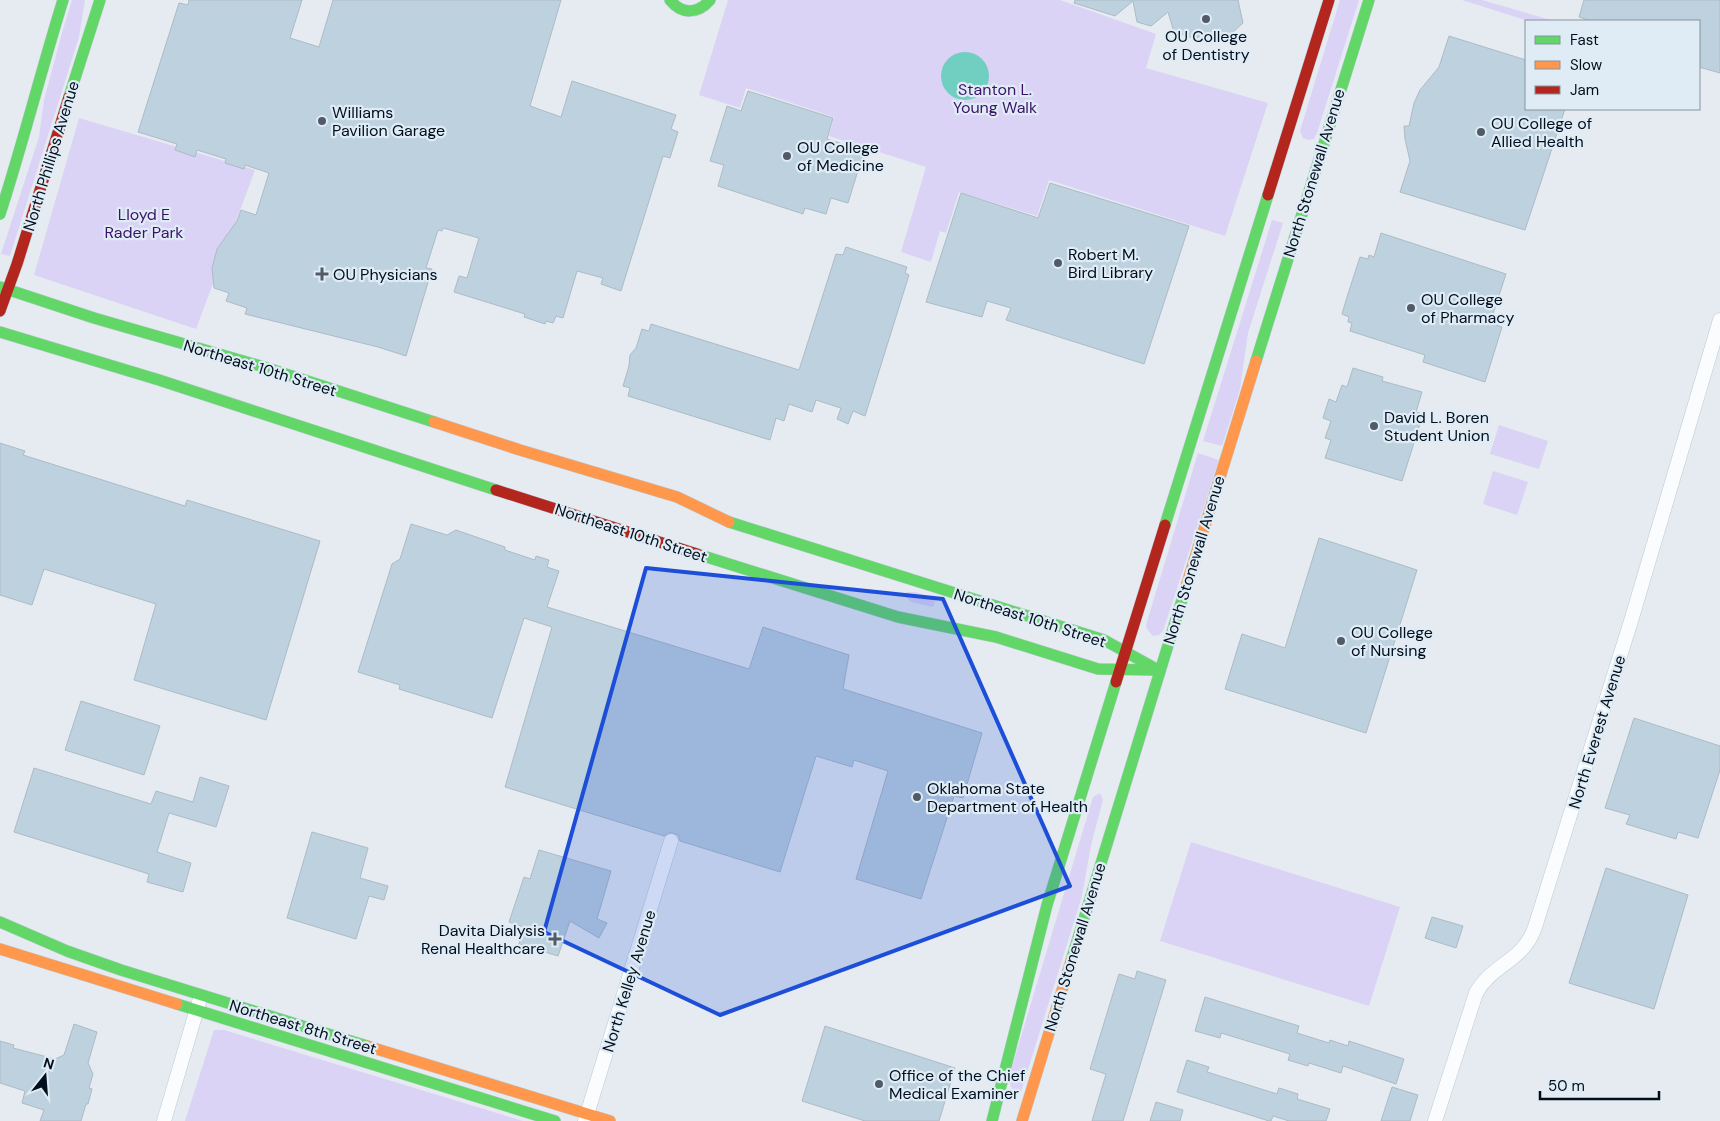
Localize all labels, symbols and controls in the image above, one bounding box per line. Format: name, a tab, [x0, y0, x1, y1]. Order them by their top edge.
marker: OU College of Dentistry	[1200, 13, 1212, 25]
legend	[1525, 20, 1700, 110]
place label: OU College of Dentistry	[1162, 26, 1250, 65]
text: Fast	[1570, 30, 1599, 50]
text: Slow	[1570, 55, 1603, 75]
street label: North Phillips Avenue	[18, 78, 84, 234]
park label: Stanton L. Young Walk	[953, 79, 1037, 118]
text: Jam	[1570, 80, 1599, 100]
street label: North Stonewall Avenue	[1278, 86, 1350, 260]
place label: Williams Pavilion Garage	[332, 102, 445, 141]
place label: OU College of Allied Health	[1491, 113, 1592, 152]
marker: Williams Pavilion Garage	[316, 115, 328, 127]
marker: OU College of Allied Health	[1475, 126, 1487, 138]
place label: OU College of Medicine	[797, 137, 884, 176]
marker: OU College of Medicine	[781, 150, 793, 162]
park label: Lloyd E Rader Park	[105, 204, 183, 243]
place label: Robert M. Bird Library	[1068, 244, 1153, 283]
marker: Robert M. Bird Library	[1052, 257, 1064, 269]
place label: OU Physicians	[333, 264, 438, 285]
marker: OU Physicians	[315, 267, 329, 281]
place label: OU College of Pharmacy	[1421, 289, 1514, 328]
marker: OU College of Pharmacy	[1405, 302, 1417, 314]
street label: Northeast 10th Street	[181, 335, 339, 401]
place label: David L. Boren Student Union	[1384, 407, 1490, 446]
marker: David L. Boren Student Union	[1368, 420, 1380, 432]
street label: North Stonewall Avenue	[1158, 473, 1230, 647]
street label: Northeast 10th Street	[552, 498, 710, 568]
street label: Northeast 10th Street	[951, 583, 1109, 653]
place label: OU College of Nursing	[1351, 622, 1433, 661]
marker: OU College of Nursing	[1335, 635, 1347, 647]
street label: North Everest Avenue	[1564, 653, 1630, 811]
place label: Oklahoma State Department of Health	[927, 778, 1088, 817]
marker: Oklahoma State Department of Health	[911, 791, 923, 803]
street label: North Stonewall Avenue	[1039, 860, 1111, 1034]
street label: North Kelley Avenue	[597, 907, 661, 1055]
place label: Davita Dialysis Renal Healthcare	[421, 920, 545, 959]
marker: Davita Dialysis Renal Healthcare	[549, 933, 561, 945]
street label: Northeast 8th Street	[227, 995, 379, 1059]
north arrow	[20, 1051, 70, 1101]
text: N	[41, 1053, 56, 1074]
place label: Office of the Chief Medical Examiner	[889, 1065, 1025, 1104]
scale bar	[1540, 1068, 1659, 1100]
text: 50 m	[1548, 1076, 1585, 1096]
marker: Office of the Chief Medical Examiner	[873, 1078, 885, 1090]

